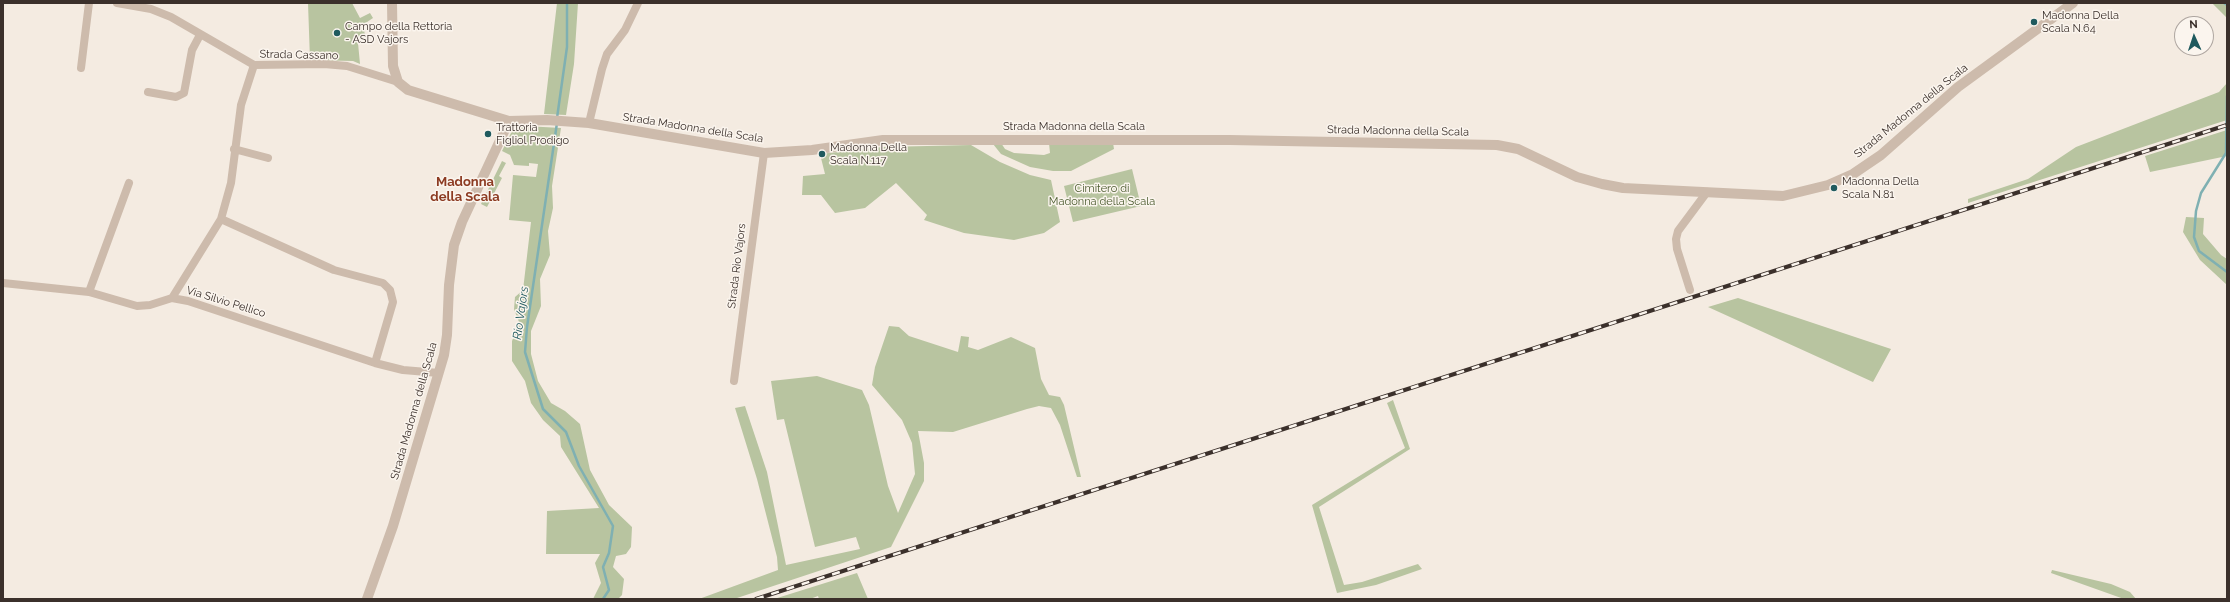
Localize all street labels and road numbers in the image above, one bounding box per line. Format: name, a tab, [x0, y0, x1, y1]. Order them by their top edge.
street label: Strada Cassano	[259, 48, 339, 62]
street label: Strada Madonna della Scala	[1852, 61, 1970, 161]
street label: Strada Madonna della Scala	[622, 110, 764, 146]
street label: Strada Madonna della Scala	[1003, 120, 1145, 134]
street label: Strada Madonna della Scala	[1327, 123, 1469, 139]
street label: Strada Rio Vajors	[725, 223, 749, 309]
street label: Via Silvio Pellico	[185, 284, 267, 320]
street label: Strada Madonna della Scala	[388, 341, 440, 481]

